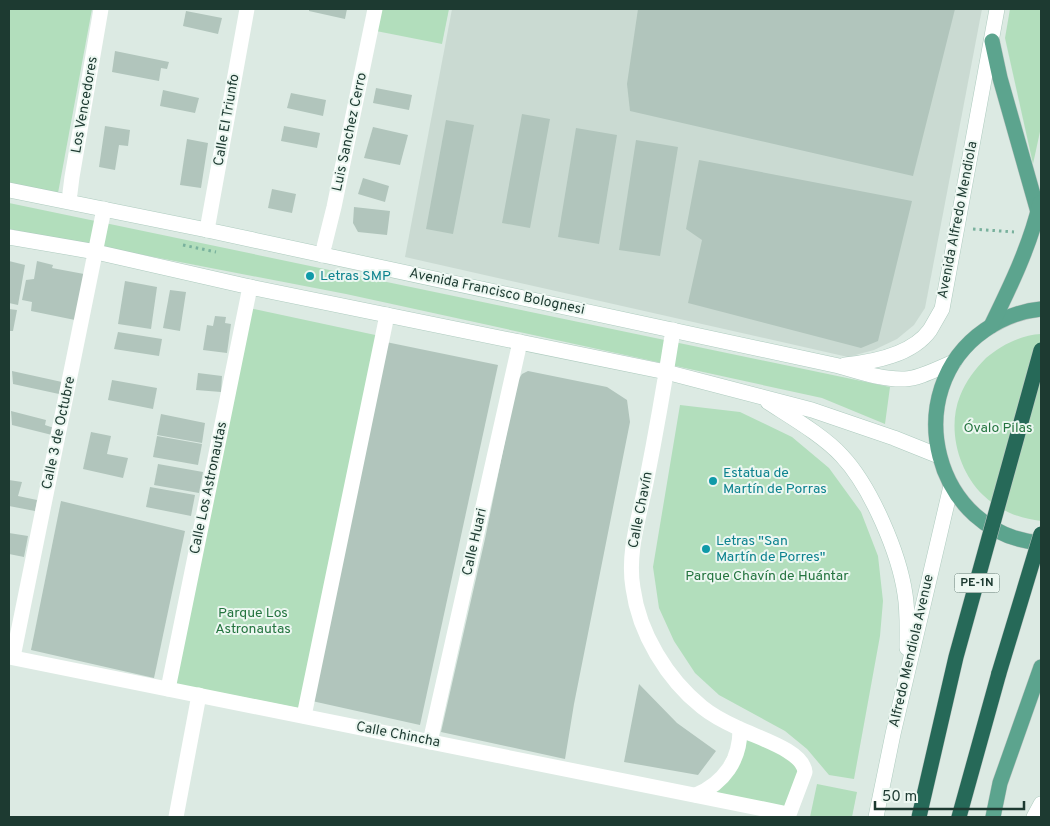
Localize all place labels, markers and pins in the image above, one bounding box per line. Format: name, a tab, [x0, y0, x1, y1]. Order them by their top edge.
place label: Letras SMP	[320, 268, 391, 285]
marker: Letras SMP	[304, 270, 316, 282]
place label: Estatua de Martín de Porras	[723, 465, 827, 498]
marker: Estatua de Martín de Porras	[707, 475, 719, 487]
place label: Letras "San Martín de Porres"	[716, 533, 825, 566]
marker: Letras "San Martín de Porres"	[700, 543, 712, 555]

